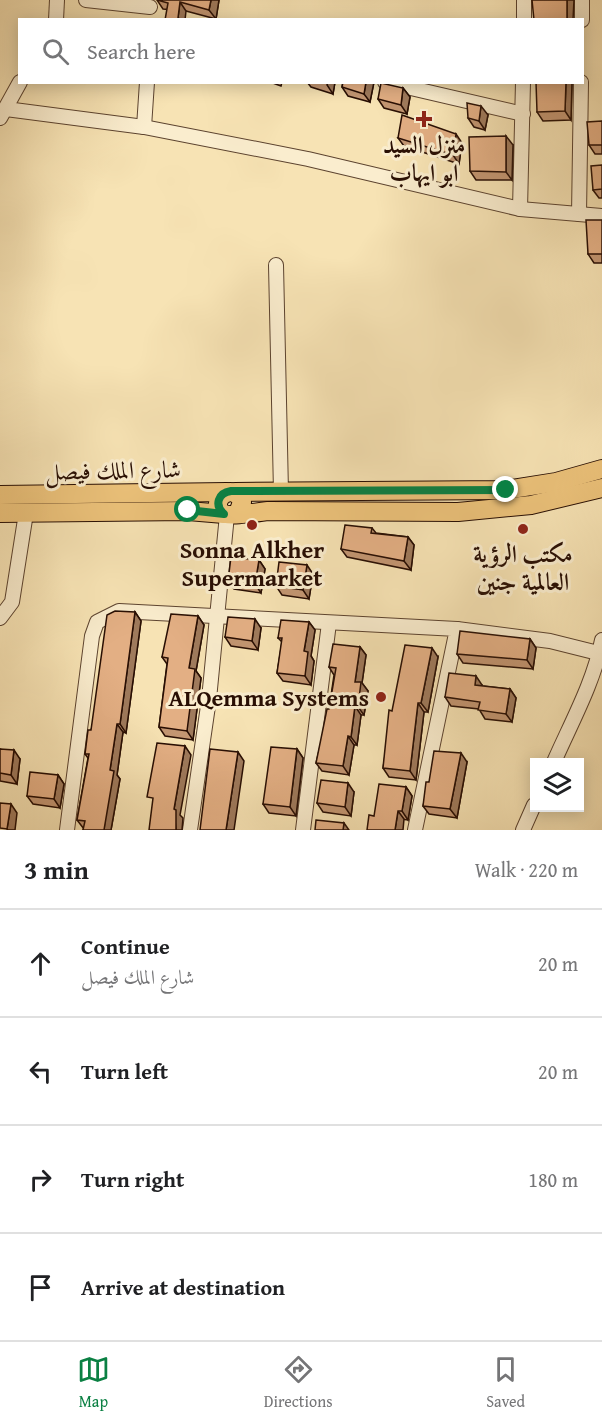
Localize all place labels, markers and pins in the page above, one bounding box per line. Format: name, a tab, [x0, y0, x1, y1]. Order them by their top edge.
marker: منزل السيد ابو ايهاب	[415, 110, 433, 128]
place label: منزل السيد ابو ايهاب	[383, 127, 465, 190]
marker: Sonna Alkher Supermarket	[245, 518, 259, 532]
marker: مكتب الرؤية العالمية جنين	[516, 522, 530, 536]
place label: Sonna Alkher Supermarket	[180, 532, 324, 595]
place label: مكتب الرؤية العالمية جنين	[473, 536, 573, 599]
place label: ALQemma Systems	[169, 680, 369, 715]
marker: ALQemma Systems	[374, 690, 388, 704]

